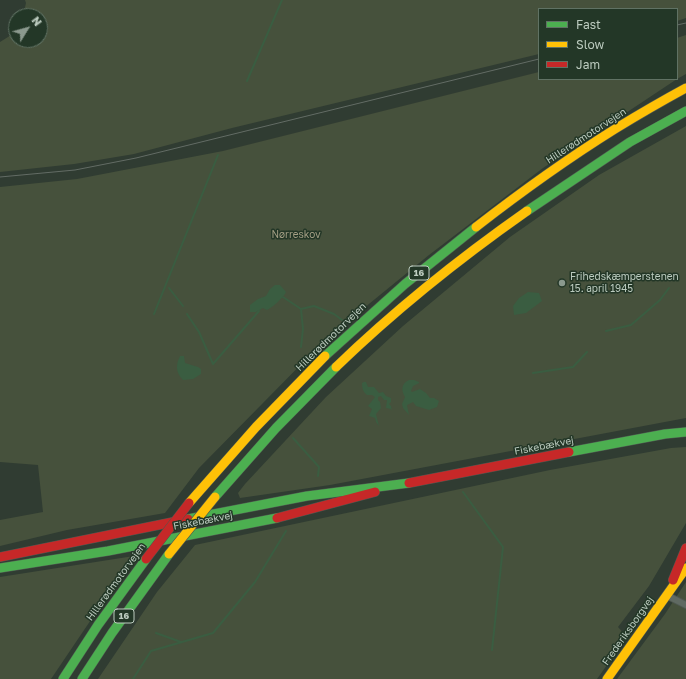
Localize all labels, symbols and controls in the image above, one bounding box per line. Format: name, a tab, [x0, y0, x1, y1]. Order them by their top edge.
north arrow	[8, 8, 48, 48]
legend	[538, 8, 678, 80]
text: N	[29, 14, 45, 28]
text: Fast	[576, 17, 601, 32]
text: Slow	[576, 37, 604, 52]
text: Jam	[576, 57, 600, 72]
street label: Hillerødmotorvejen	[544, 106, 628, 166]
park label: Nørreskov	[271, 229, 321, 241]
road number: 16	[409, 266, 429, 280]
place label: Frihedskæmperstenen 15. april 1945	[570, 271, 679, 294]
marker: Frihedskæmperstenen 15. april 1945	[557, 278, 567, 288]
street label: Hillerødmotorvejen	[293, 300, 369, 374]
street label: Fiskebækvej	[513, 434, 575, 458]
street label: Fiskebækvej	[172, 509, 234, 533]
street label: Hillerødmotorvejen	[84, 541, 148, 623]
street label: Frederiksborgvej	[600, 594, 656, 668]
road number: 16	[114, 609, 134, 623]

